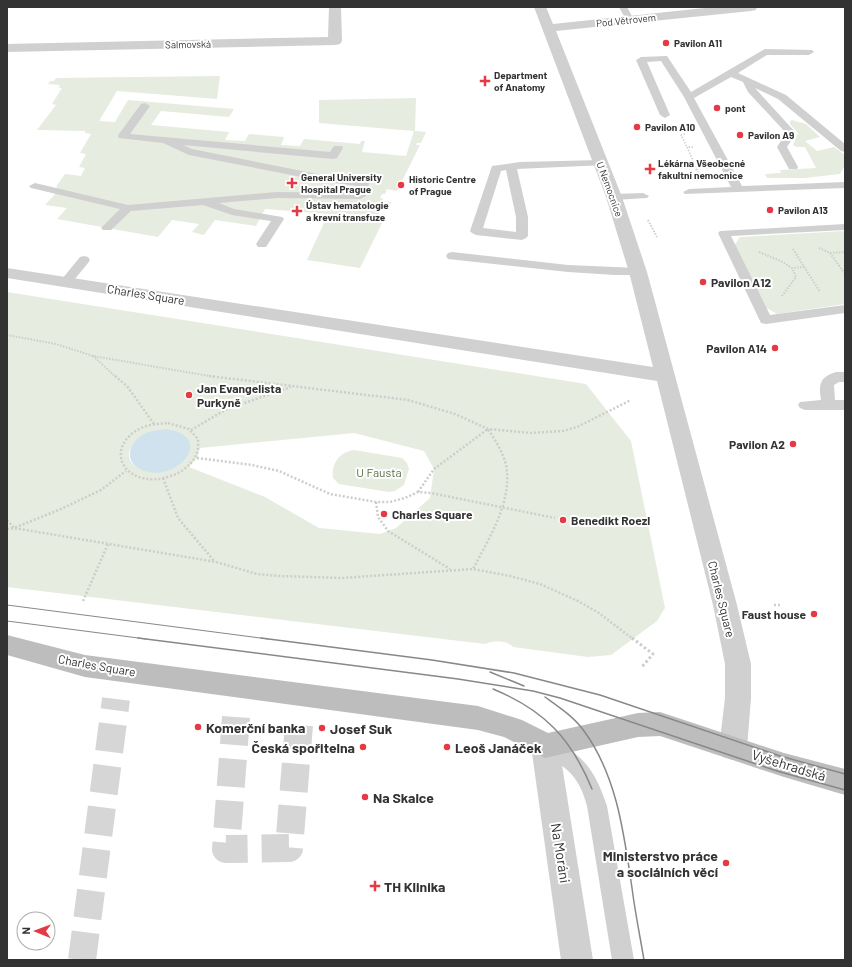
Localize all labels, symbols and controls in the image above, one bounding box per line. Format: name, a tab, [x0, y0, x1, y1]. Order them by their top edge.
street label: Pod Větrovem	[596, 11, 656, 29]
place label: Pavilon A11	[674, 37, 722, 49]
street label: Salmovská	[165, 38, 211, 50]
marker: Pavilon A11	[661, 38, 671, 48]
place label: Department of Anatomy	[494, 69, 548, 93]
marker: Department of Anatomy	[479, 75, 491, 87]
place label: pont	[725, 102, 746, 114]
marker: pont	[712, 103, 722, 113]
place label: Pavilon A10	[645, 121, 696, 133]
marker: Pavilon A10	[632, 122, 642, 132]
place label: Pavilon A9	[748, 129, 794, 141]
marker: Pavilon A9	[735, 130, 745, 140]
place label: Lékárna Všeobecné fakultní nemocnice	[658, 157, 746, 181]
street label: U Nemocnice	[594, 160, 626, 218]
marker: Lékárna Všeobecné fakultní nemocnice	[645, 164, 655, 174]
place label: General University Hospital Prague	[301, 171, 382, 195]
place label: Historic Centre of Prague	[409, 173, 476, 197]
marker: General University Hospital Prague	[286, 177, 298, 189]
marker: Historic Centre of Prague	[396, 180, 406, 190]
place label: Ústav hematologie a krevní transfuze	[306, 199, 389, 223]
place label: Pavilon A13	[778, 204, 828, 216]
marker: Ústav hematologie a krevní transfuze	[291, 205, 303, 217]
marker: Pavilon A13	[765, 205, 775, 215]
place label: Pavilon A12	[711, 275, 771, 289]
marker: Pavilon A12	[698, 277, 708, 287]
street label: Charles Square	[106, 281, 186, 307]
place label: Pavilon A14	[706, 341, 767, 355]
marker: Pavilon A14	[770, 343, 780, 353]
place label: Jan Evangelista Purkyně	[197, 381, 281, 409]
marker: Jan Evangelista Purkyně	[184, 390, 194, 400]
place label: Pavilon A2	[729, 437, 785, 451]
marker: Pavilon A2	[788, 439, 798, 449]
park label: U Fausta	[356, 465, 402, 479]
place label: Charles Square	[392, 507, 473, 521]
marker: Charles Square	[379, 509, 389, 519]
place label: Benedikt Roezl	[571, 513, 650, 527]
marker: Benedikt Roezl	[558, 515, 568, 525]
street label: Charles Square	[706, 559, 738, 639]
place label: Faust house	[742, 607, 806, 621]
marker: Faust house	[809, 609, 819, 619]
street label: Charles Square	[57, 651, 137, 679]
place label: Komerční banka	[206, 719, 305, 736]
place label: Josef Suk	[330, 720, 393, 737]
marker: Komerční banka	[193, 722, 203, 732]
marker: Josef Suk	[317, 723, 327, 733]
place label: Česká spořitelna	[252, 739, 355, 756]
place label: Leoš Janáček	[455, 739, 542, 756]
marker: Česká spořitelna	[358, 742, 368, 752]
marker: Leoš Janáček	[442, 742, 452, 752]
street label: Vyšehradská	[750, 746, 828, 784]
place label: Na Skalce	[373, 789, 434, 806]
marker: Na Skalce	[360, 792, 370, 802]
street label: Na Moráni	[548, 822, 574, 884]
place label: Ministerstvo práce a sociálních věcí	[603, 847, 719, 880]
marker: Ministerstvo práce a sociálních věcí	[721, 858, 731, 868]
place label: TH Klinika	[384, 878, 445, 895]
marker: TH Klinika	[369, 880, 381, 892]
north arrow	[16, 911, 56, 951]
text: N	[19, 927, 32, 935]

